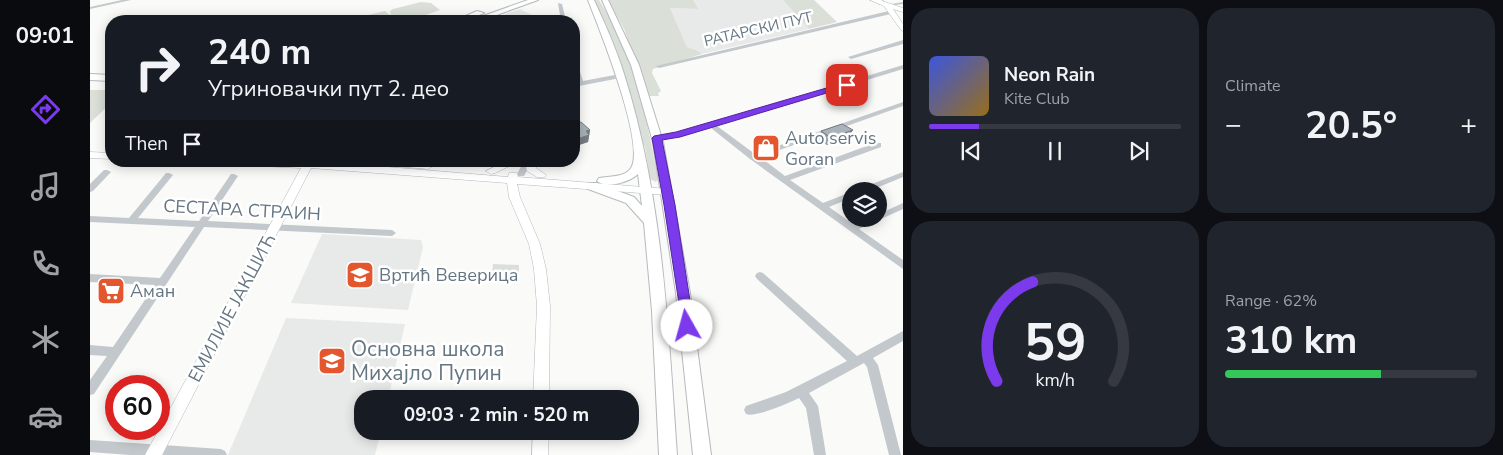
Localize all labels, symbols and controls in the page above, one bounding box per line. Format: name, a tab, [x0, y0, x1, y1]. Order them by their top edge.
street label: РАТАРСКИ ПУТ	[702, 7, 814, 51]
text: 09:01	[16, 21, 74, 51]
text: 240 m	[208, 29, 311, 76]
icon: right	[125, 35, 190, 100]
text: Neon Rain	[1004, 62, 1095, 88]
pin	[826, 64, 868, 106]
icon: arrive	[833, 71, 861, 99]
text: Угриновачки пут 2. део	[208, 74, 449, 104]
text: Climate	[1225, 75, 1280, 97]
text: Kite Club	[1004, 88, 1070, 110]
icon: directions	[28, 92, 63, 127]
text: 20.5°	[1305, 100, 1397, 151]
text: −	[1225, 106, 1242, 144]
text: +	[1460, 106, 1477, 144]
place label: Auto servis Goran	[785, 126, 876, 171]
icon: arrive	[178, 130, 206, 158]
text: Then	[125, 131, 168, 157]
shop icon: Auto servis Goran	[751, 133, 781, 163]
icon: previous	[957, 137, 985, 165]
icon: pause	[1041, 137, 1069, 165]
icon: next	[1125, 137, 1153, 165]
icon: music	[28, 169, 63, 204]
map controls	[842, 182, 887, 227]
button: layers	[842, 182, 887, 227]
street label: СЕСТАРА СТРАИН	[163, 194, 321, 226]
street label: ЕМИЛИЈЕ ЈАКШИЋ	[183, 230, 281, 386]
icon: phone	[28, 246, 63, 281]
school or university icon: Вртић Веверица	[345, 260, 375, 290]
place label: Вртић Веверица	[379, 263, 519, 287]
supermarket icon: Аман	[96, 276, 126, 306]
place label: Аман	[130, 279, 175, 303]
text: Range · 62%	[1225, 290, 1317, 312]
position arrow	[660, 299, 712, 351]
text: 59	[1024, 307, 1086, 378]
text: 310 km	[1225, 315, 1357, 366]
icon: climate	[28, 322, 63, 357]
place label: Основна школа Михајло Пупин	[351, 335, 505, 387]
school or university icon: Основна школа Михајло Пупин	[317, 346, 347, 376]
text: km/h	[1035, 368, 1075, 392]
speed limit sign: 60	[105, 375, 170, 440]
icon: car	[28, 399, 63, 434]
text: 09:03 · 2 min · 520 m	[404, 402, 589, 428]

